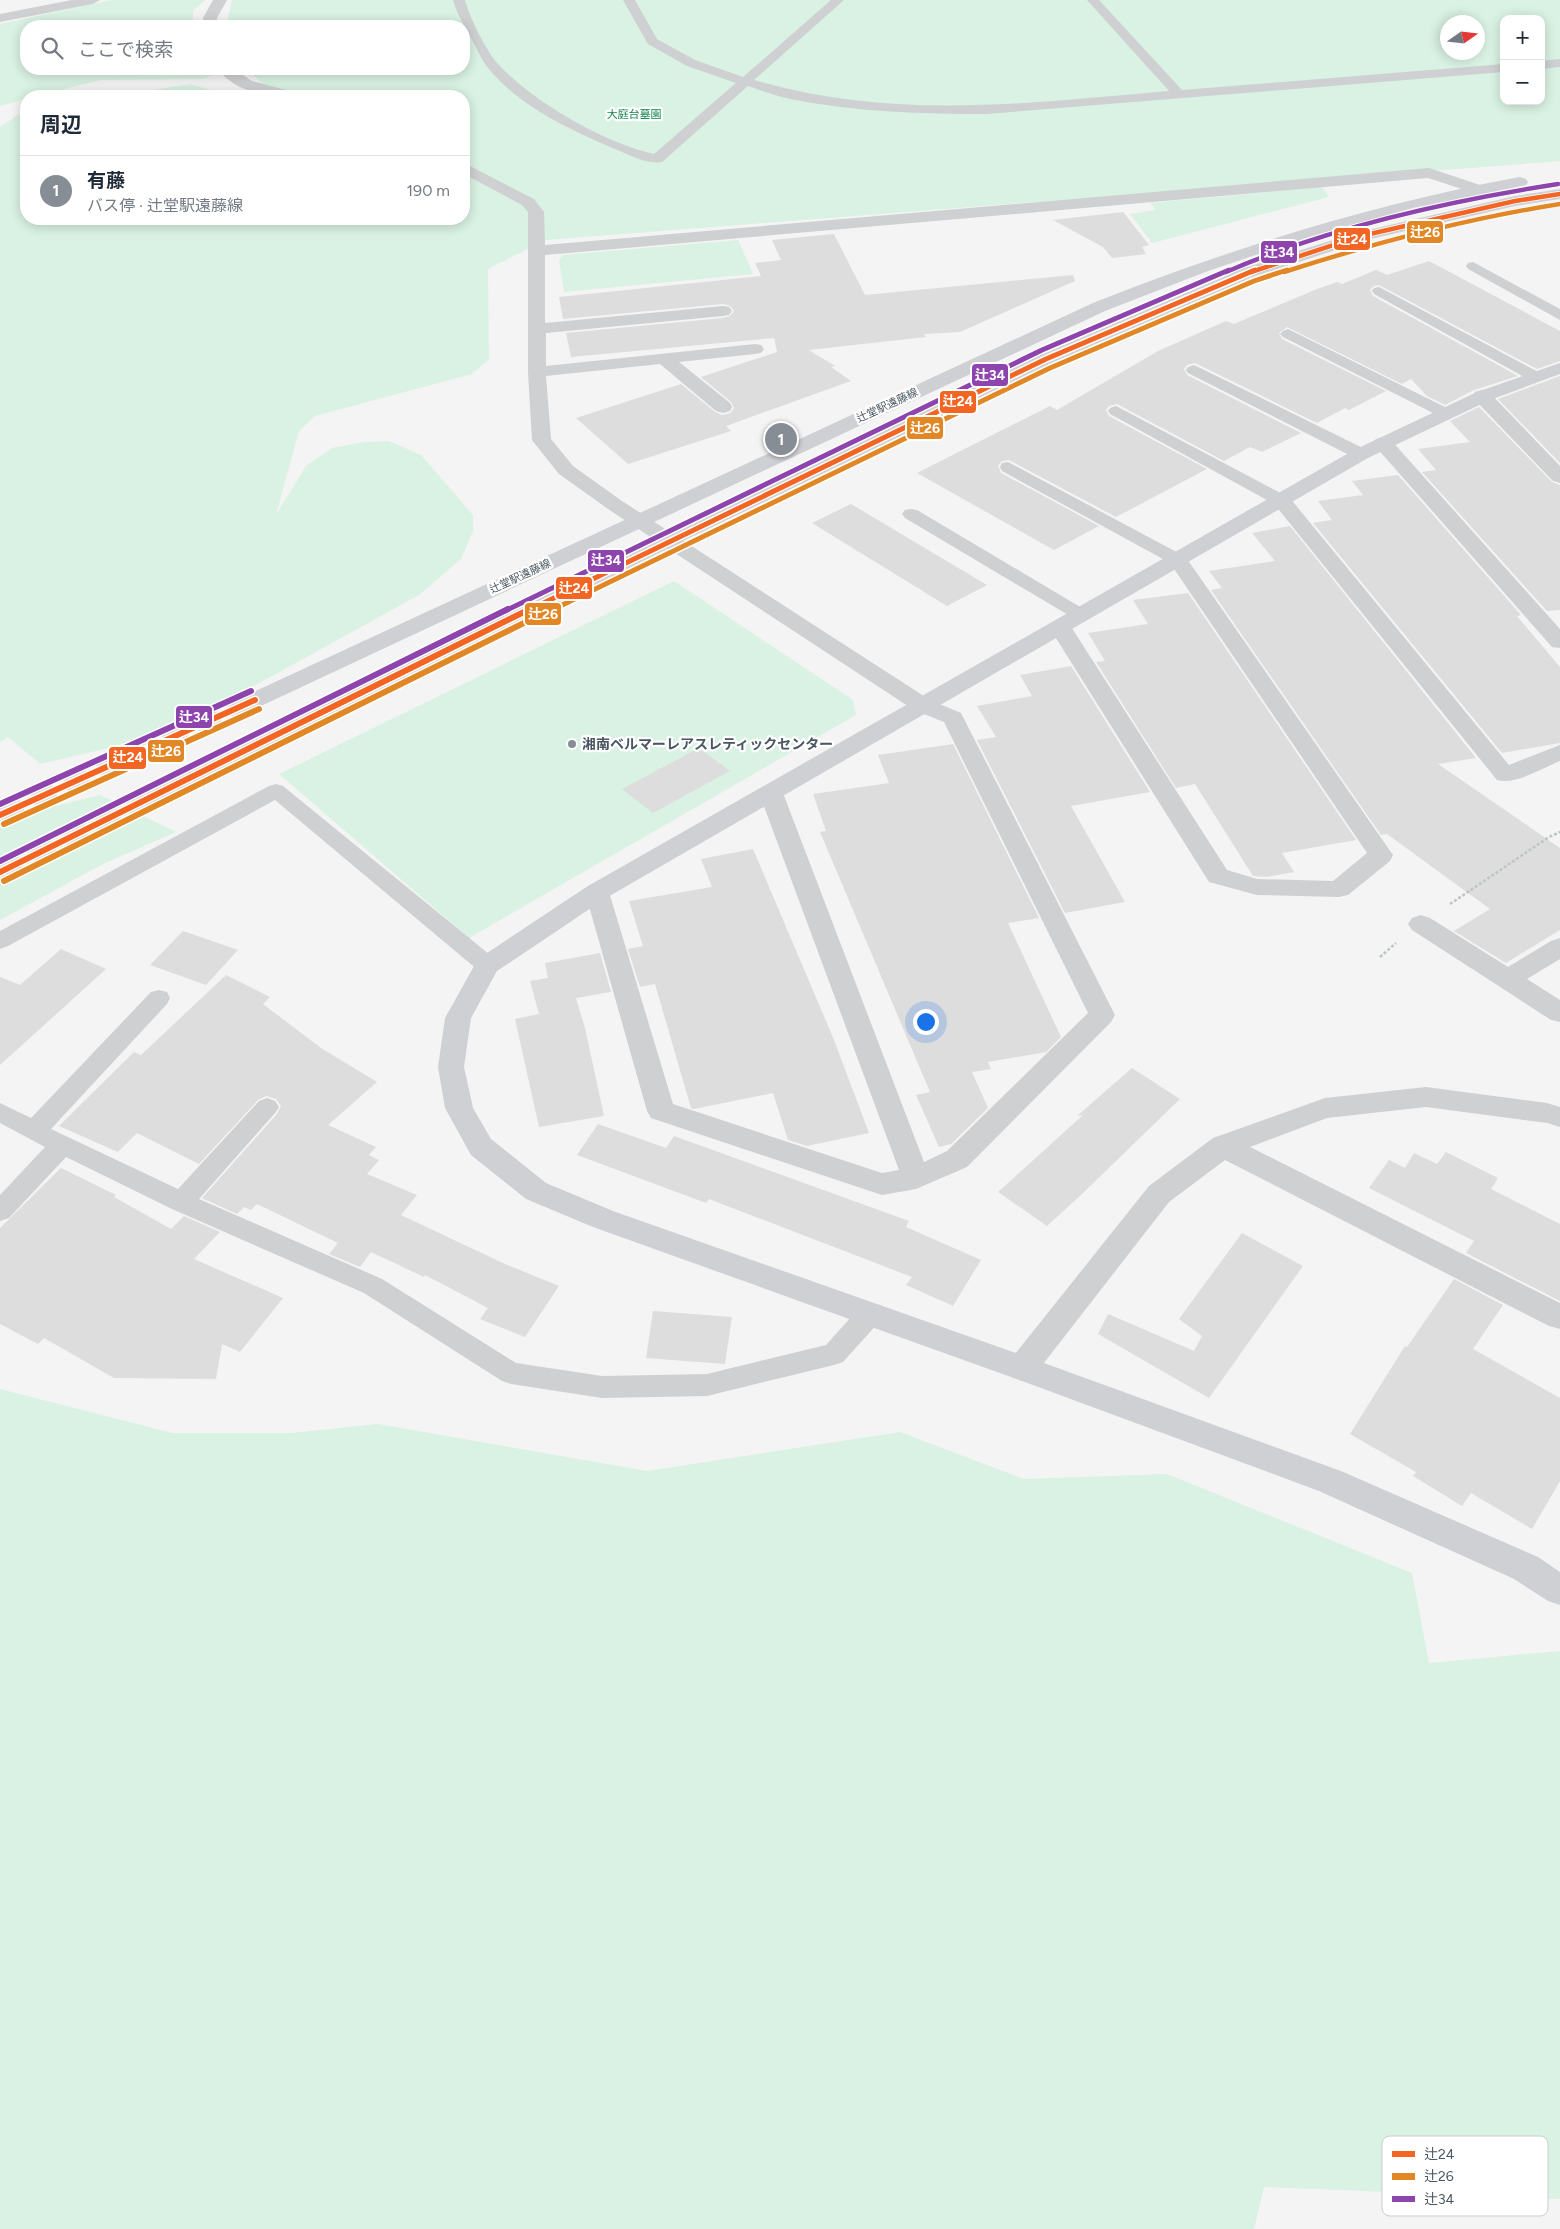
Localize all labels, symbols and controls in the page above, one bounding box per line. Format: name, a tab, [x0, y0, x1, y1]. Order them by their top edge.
north arrow	[1440, 15, 1485, 60]
map controls	[1500, 15, 1545, 105]
button: +	[1500, 15, 1545, 60]
search box	[20, 20, 470, 75]
icon: search	[38, 34, 66, 62]
text: ここで検索	[78, 38, 173, 61]
button: −	[1500, 60, 1545, 105]
park label: 大庭台墓園	[607, 108, 662, 121]
text: 周辺	[40, 112, 82, 137]
text: 有藤	[87, 169, 125, 192]
text: 1	[53, 181, 59, 200]
text: 190 m	[407, 181, 450, 200]
text: バス停 · 辻堂駅遠藤線	[87, 196, 243, 215]
line badge: 辻26	[1406, 220, 1444, 244]
text: 辻26	[1410, 224, 1440, 241]
line badge: 辻24	[1333, 227, 1371, 251]
text: 辻24	[1337, 231, 1368, 248]
line badge: 辻34	[1260, 240, 1298, 264]
text: 辻34	[1264, 244, 1294, 261]
line badge: 辻34	[971, 363, 1009, 387]
text: 辻34	[975, 367, 1005, 384]
street label: 辻堂駅遠藤線	[855, 386, 920, 425]
line badge: 辻24	[939, 390, 977, 414]
text: 辻24	[943, 393, 974, 410]
line badge: 辻26	[906, 416, 944, 440]
pin: 1	[765, 420, 797, 458]
text: 辻26	[910, 420, 940, 437]
line badge: 辻34	[587, 549, 625, 573]
text: 辻34	[591, 552, 621, 569]
street label: 辻堂駅遠藤線	[488, 557, 553, 596]
line badge: 辻24	[555, 576, 593, 600]
text: 辻24	[559, 580, 590, 597]
line badge: 辻26	[524, 602, 562, 626]
text: 辻26	[528, 606, 558, 623]
line badge: 辻34	[175, 705, 213, 729]
text: 辻34	[179, 709, 209, 726]
place label: 湘南ベルマーレアスレティックセンター	[582, 736, 833, 753]
marker: 湘南ベルマーレアスレティックセンター	[566, 738, 578, 750]
line badge: 辻26	[147, 739, 185, 763]
text: 辻26	[151, 743, 181, 760]
line badge: 辻24	[108, 746, 147, 770]
text: 辻24	[113, 749, 144, 766]
your location	[913, 1009, 939, 1035]
legend	[1382, 2136, 1548, 2216]
text: 辻24	[1424, 2146, 1455, 2163]
text: 辻26	[1424, 2168, 1454, 2185]
text: 辻34	[1424, 2191, 1455, 2208]

